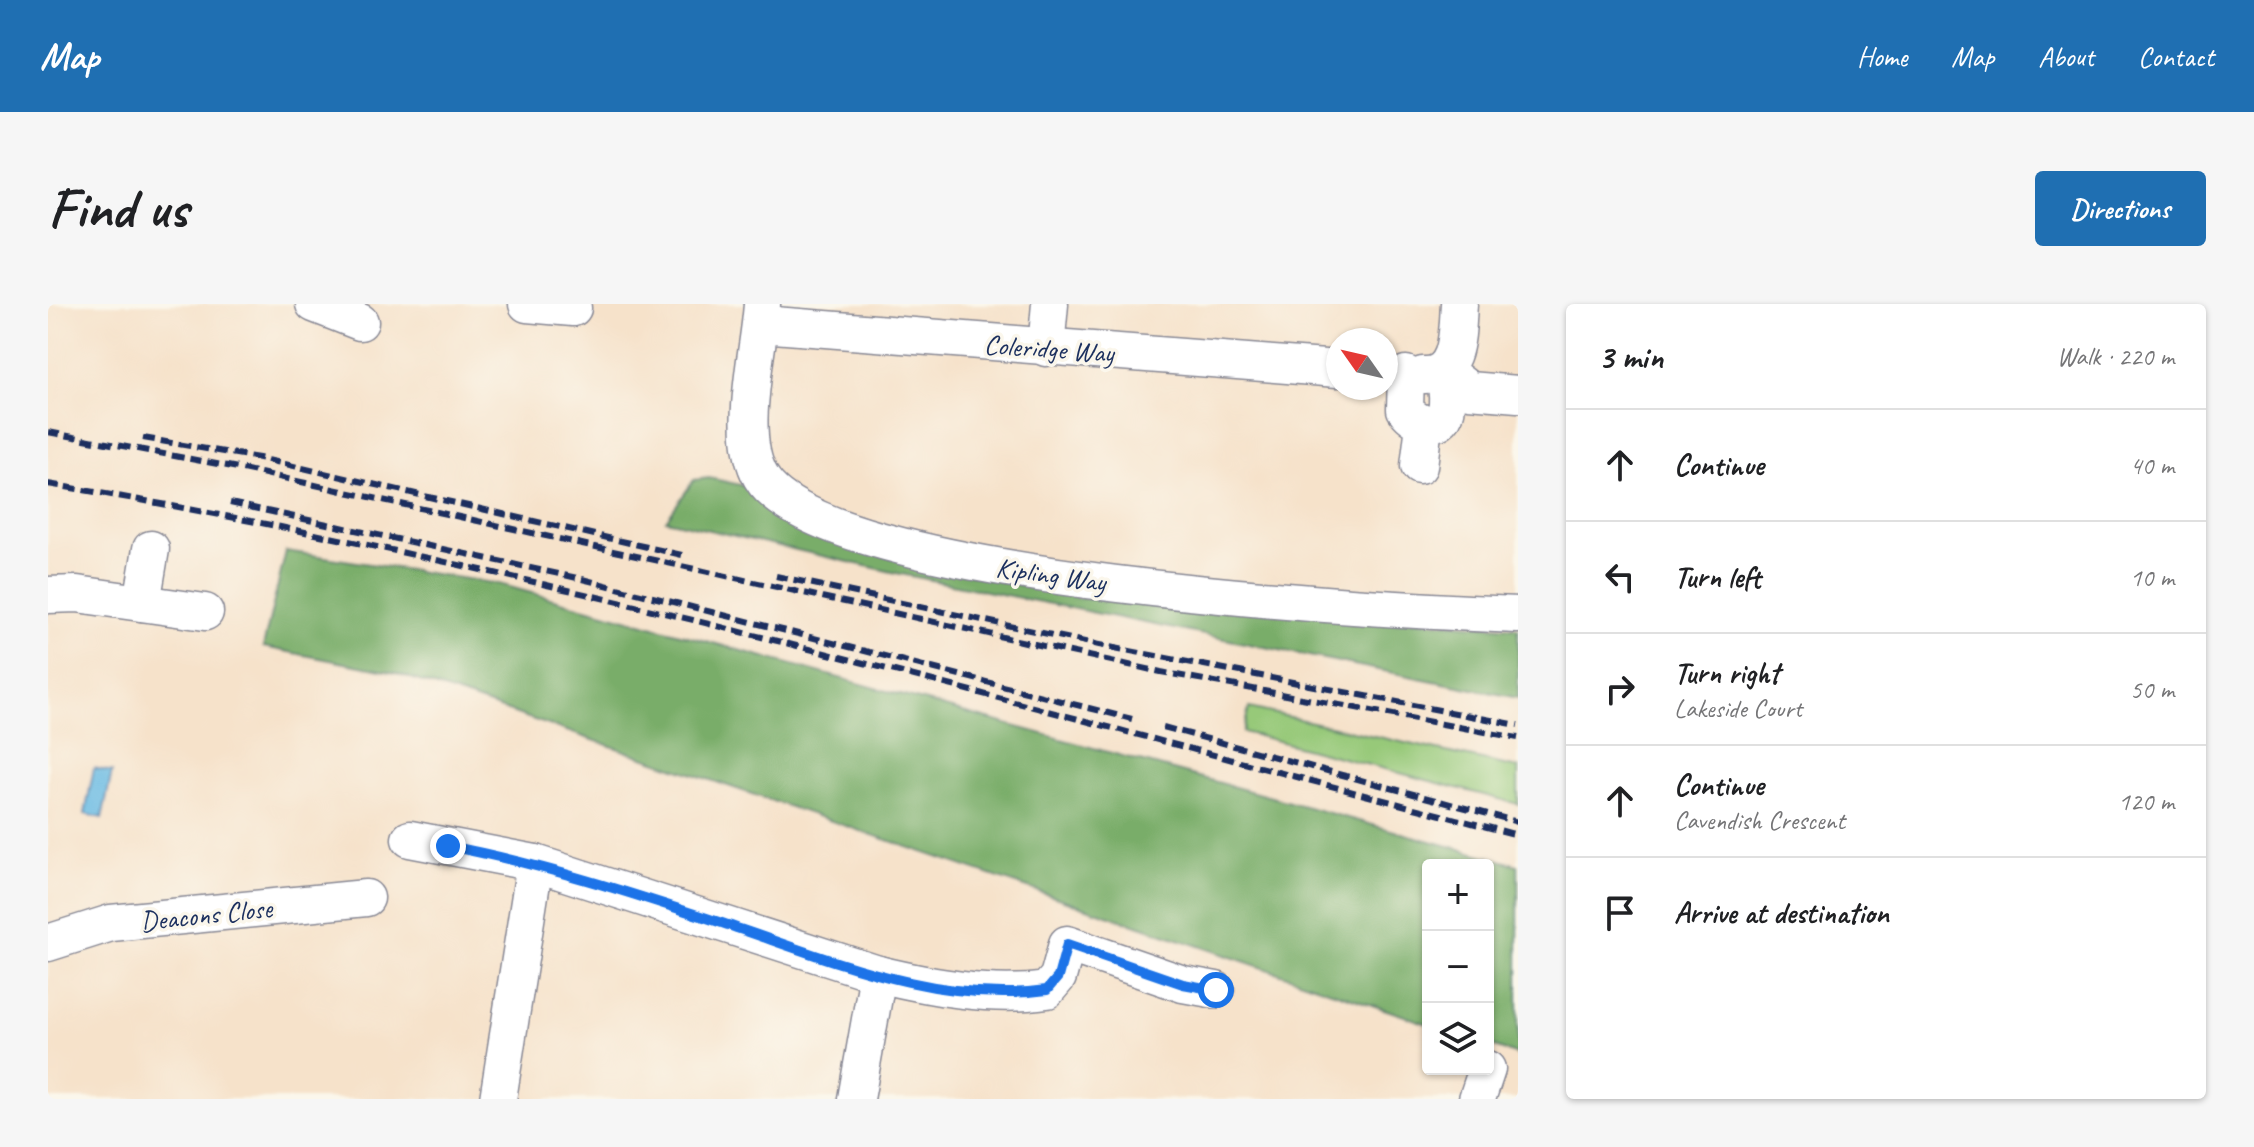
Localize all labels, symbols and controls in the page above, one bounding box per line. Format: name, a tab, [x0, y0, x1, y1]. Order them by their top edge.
text: Map	[40, 33, 99, 80]
text: Home	[1857, 39, 1907, 74]
text: Map	[1951, 39, 1994, 74]
text: About	[2038, 39, 2094, 74]
text: Contact	[2138, 39, 2214, 74]
button: Directions	[2035, 171, 2206, 246]
text: Find us	[48, 173, 188, 244]
street label: Coleridge Way	[983, 327, 1117, 371]
north arrow	[1326, 328, 1398, 400]
text: 3 min	[1598, 335, 1663, 378]
text: Walk · 220 m	[2057, 340, 2174, 373]
icon: ahead	[1598, 443, 1642, 487]
text: Continue	[1674, 446, 1764, 484]
text: 40 m	[2130, 449, 2174, 482]
street label: Kipling Way	[994, 549, 1111, 600]
icon: left	[1598, 555, 1642, 599]
text: Turn left	[1674, 558, 1761, 596]
text: 10 m	[2130, 561, 2174, 594]
text: Turn right	[1674, 654, 1779, 692]
icon: right	[1598, 667, 1642, 711]
text: 50 m	[2130, 673, 2174, 706]
text: Lakeside Court	[1674, 692, 1802, 725]
text: Continue	[1674, 766, 1764, 804]
icon: ahead	[1598, 779, 1642, 823]
text: 120 m	[2118, 785, 2174, 818]
text: Cavendish Crescent	[1674, 804, 1845, 837]
route end	[430, 828, 466, 864]
map controls	[1422, 859, 1494, 1075]
button: +	[1422, 859, 1494, 931]
street label: Deacons Close	[138, 890, 275, 939]
icon: arrive	[1598, 891, 1642, 935]
text: Arrive at destination	[1674, 894, 1889, 932]
button: −	[1422, 931, 1494, 1003]
route start	[1198, 972, 1234, 1008]
button: layers	[1422, 1003, 1494, 1075]

